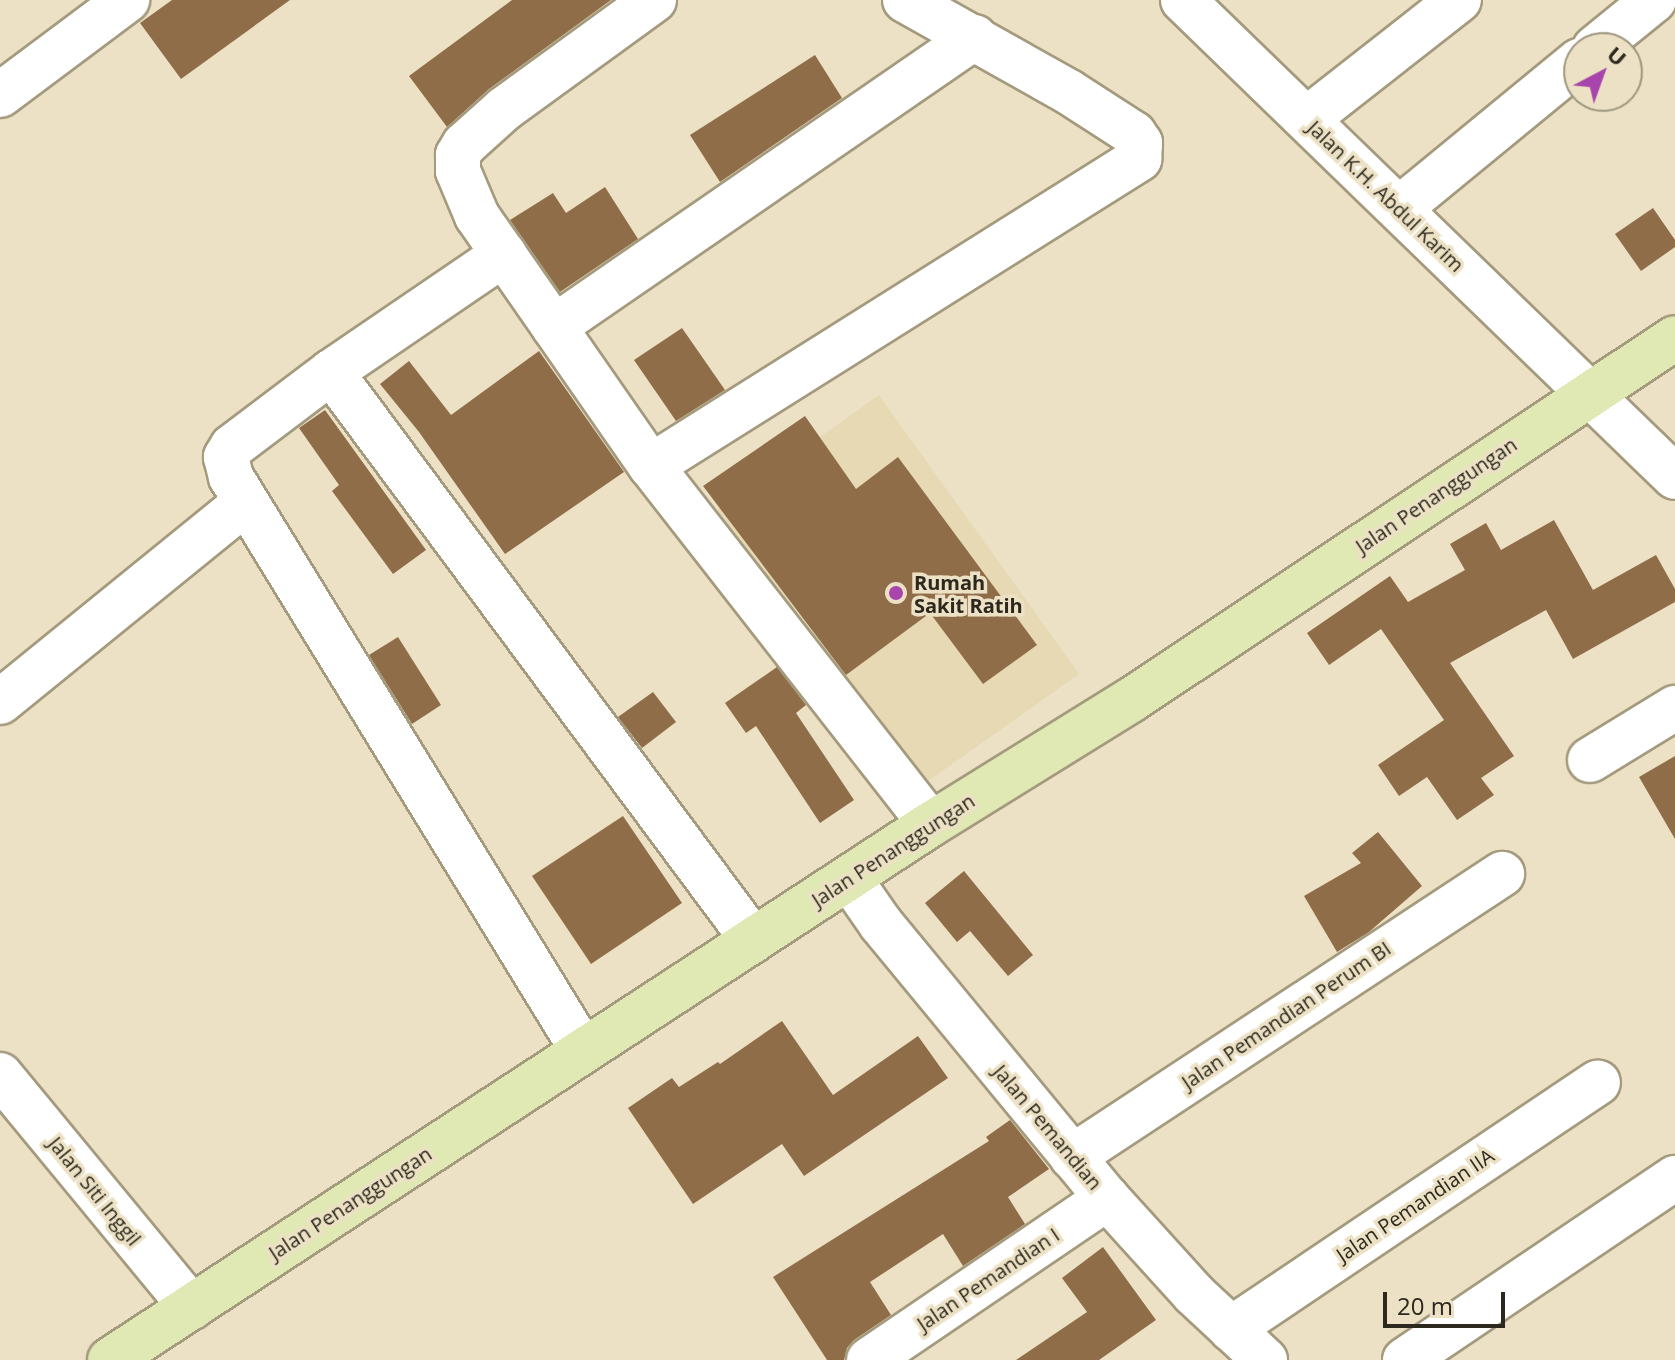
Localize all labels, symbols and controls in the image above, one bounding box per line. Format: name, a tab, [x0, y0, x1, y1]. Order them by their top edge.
north arrow	[1563, 32, 1643, 112]
text: U	[1601, 39, 1634, 72]
street label: Jalan K.H. Abdul Karim	[1303, 115, 1469, 277]
street label: Jalan Penanggungan	[1351, 432, 1521, 558]
place label: Rumah Sakit Ratih	[914, 570, 1023, 617]
marker: Rumah Sakit Ratih	[885, 582, 907, 604]
street label: Jalan Penanggungan	[807, 788, 979, 912]
street label: Jalan Pemandian Perum BI	[1177, 936, 1395, 1094]
street label: Jalan Pemandian	[989, 1060, 1107, 1194]
street label: Jalan Siti Inggil	[44, 1132, 146, 1250]
street label: Jalan Penanggungan	[264, 1141, 436, 1265]
street label: Jalan Pemandian IIA	[1332, 1143, 1498, 1267]
street label: Jalan Pemandian I	[912, 1222, 1064, 1336]
scale bar	[1387, 1276, 1509, 1326]
text: 20 m	[1397, 1289, 1453, 1322]

